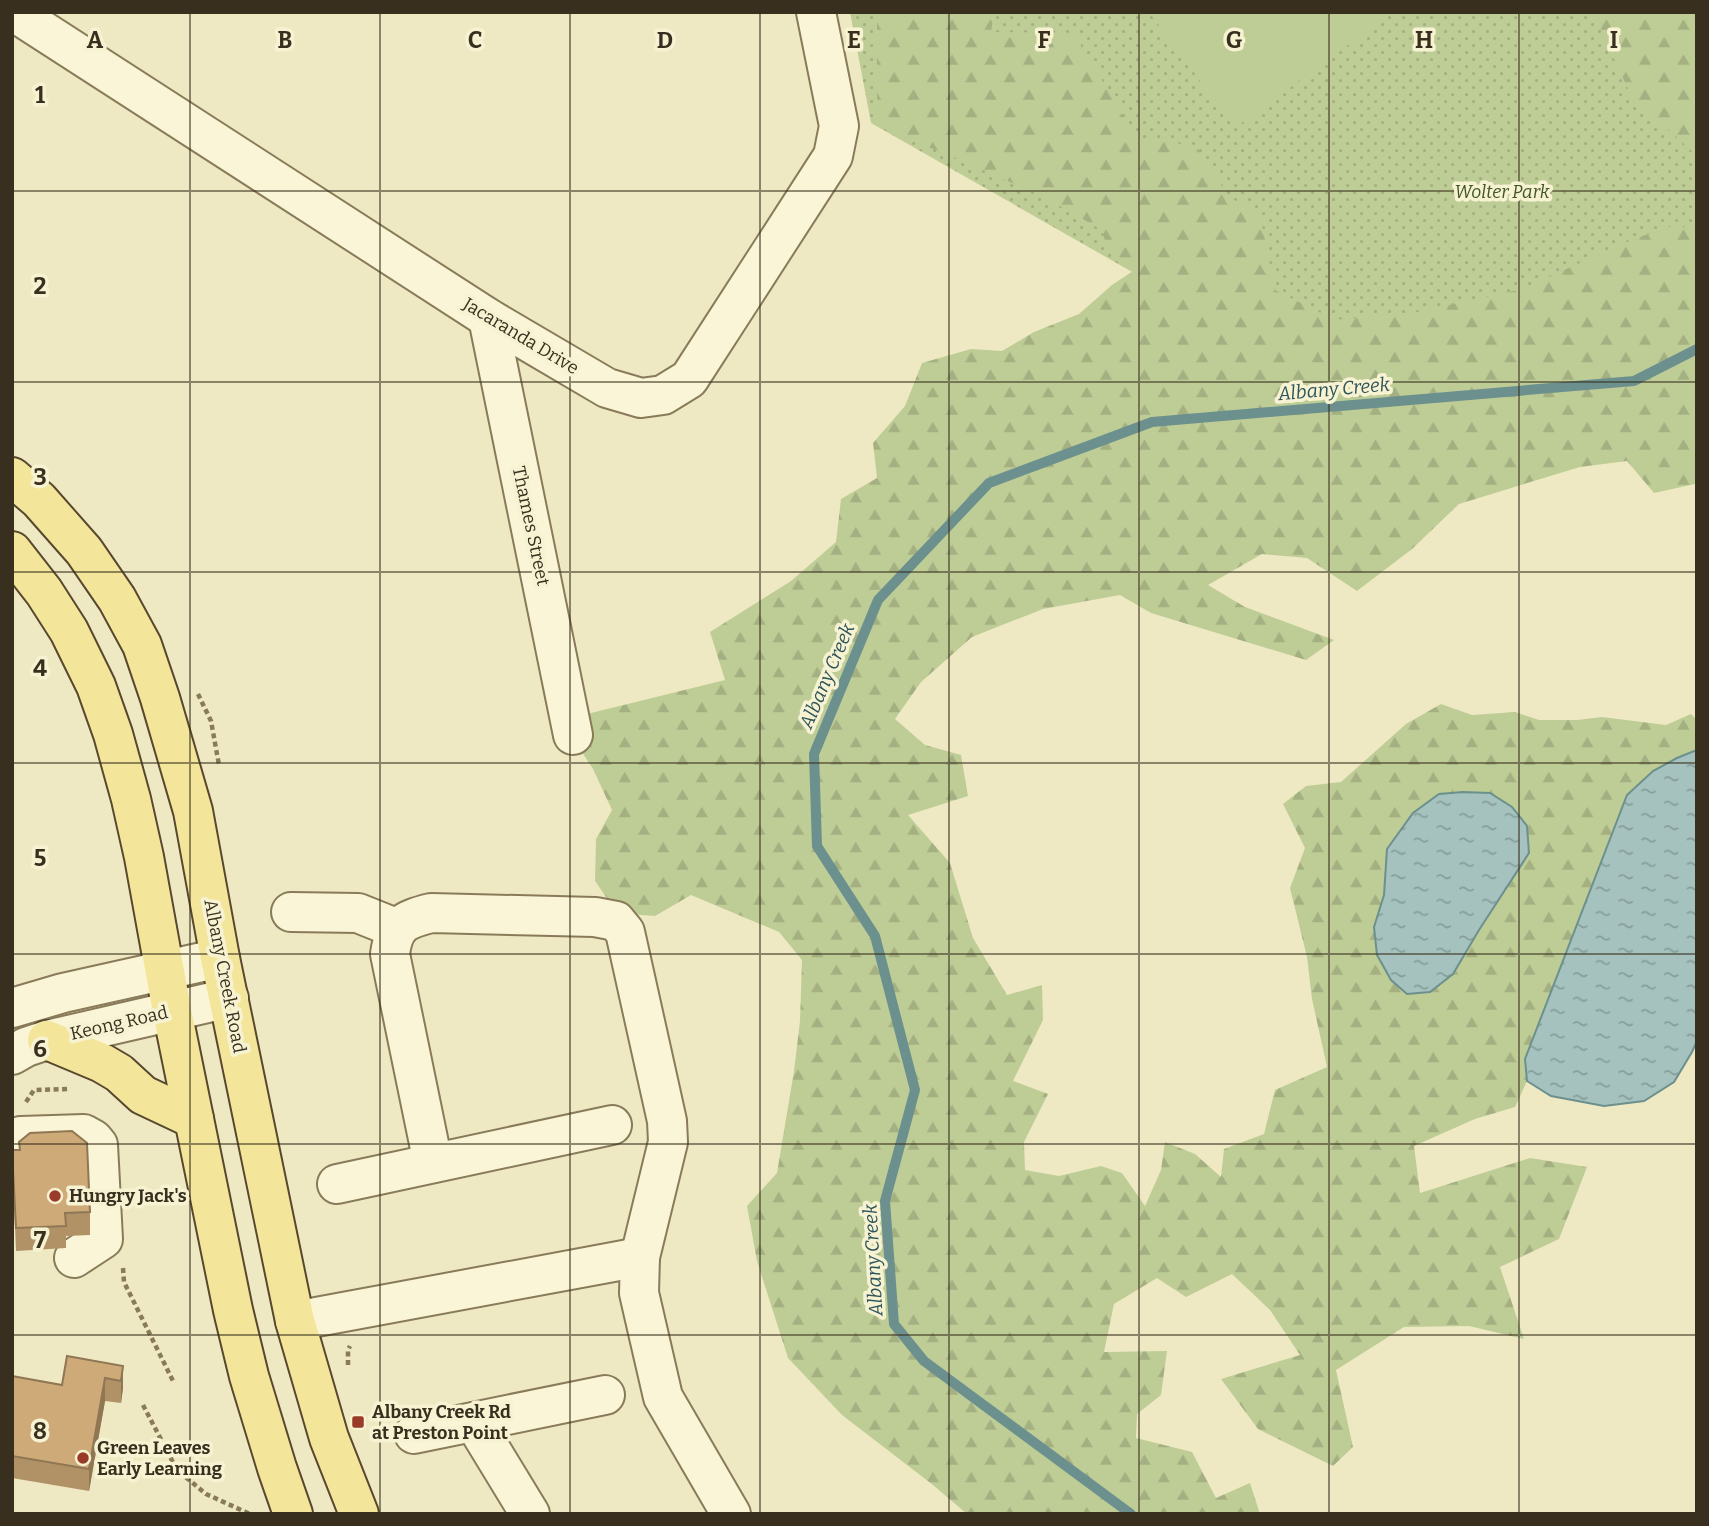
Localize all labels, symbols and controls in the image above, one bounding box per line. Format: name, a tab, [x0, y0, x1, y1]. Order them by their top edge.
text: A	[87, 26, 104, 54]
text: B	[278, 26, 292, 54]
text: C	[468, 26, 482, 54]
text: D	[657, 26, 673, 54]
text: E	[847, 26, 861, 54]
text: F	[1038, 26, 1051, 54]
text: G	[1226, 26, 1243, 54]
text: H	[1415, 26, 1433, 54]
text: I	[1610, 26, 1618, 54]
text: 1	[35, 81, 45, 109]
park label: Wolter Park	[1454, 181, 1550, 203]
text: 2	[34, 272, 47, 300]
street label: Jacaranda Drive	[458, 292, 583, 379]
water label: Albany Creek	[1276, 373, 1392, 405]
text: 3	[33, 463, 47, 491]
street label: Thames Street	[508, 464, 554, 588]
water label: Albany Creek	[794, 619, 860, 733]
text: 4	[33, 654, 47, 682]
text: 5	[34, 844, 46, 872]
street label: Albany Creek Road	[199, 897, 251, 1055]
street label: Keong Road	[68, 1001, 170, 1045]
text: 6	[33, 1035, 47, 1063]
place label: Hungry Jack's	[69, 1185, 187, 1207]
marker: Hungry Jack's	[47, 1188, 63, 1204]
water label: Albany Creek	[859, 1203, 887, 1318]
text: 7	[34, 1226, 47, 1254]
place label: Albany Creek Rd at Preston Point	[372, 1401, 511, 1444]
marker: Albany Creek Rd at Preston Point	[350, 1414, 366, 1430]
text: 8	[33, 1417, 47, 1445]
place label: Green Leaves Early Learning	[97, 1437, 223, 1480]
marker: Green Leaves Early Learning	[75, 1450, 91, 1466]

